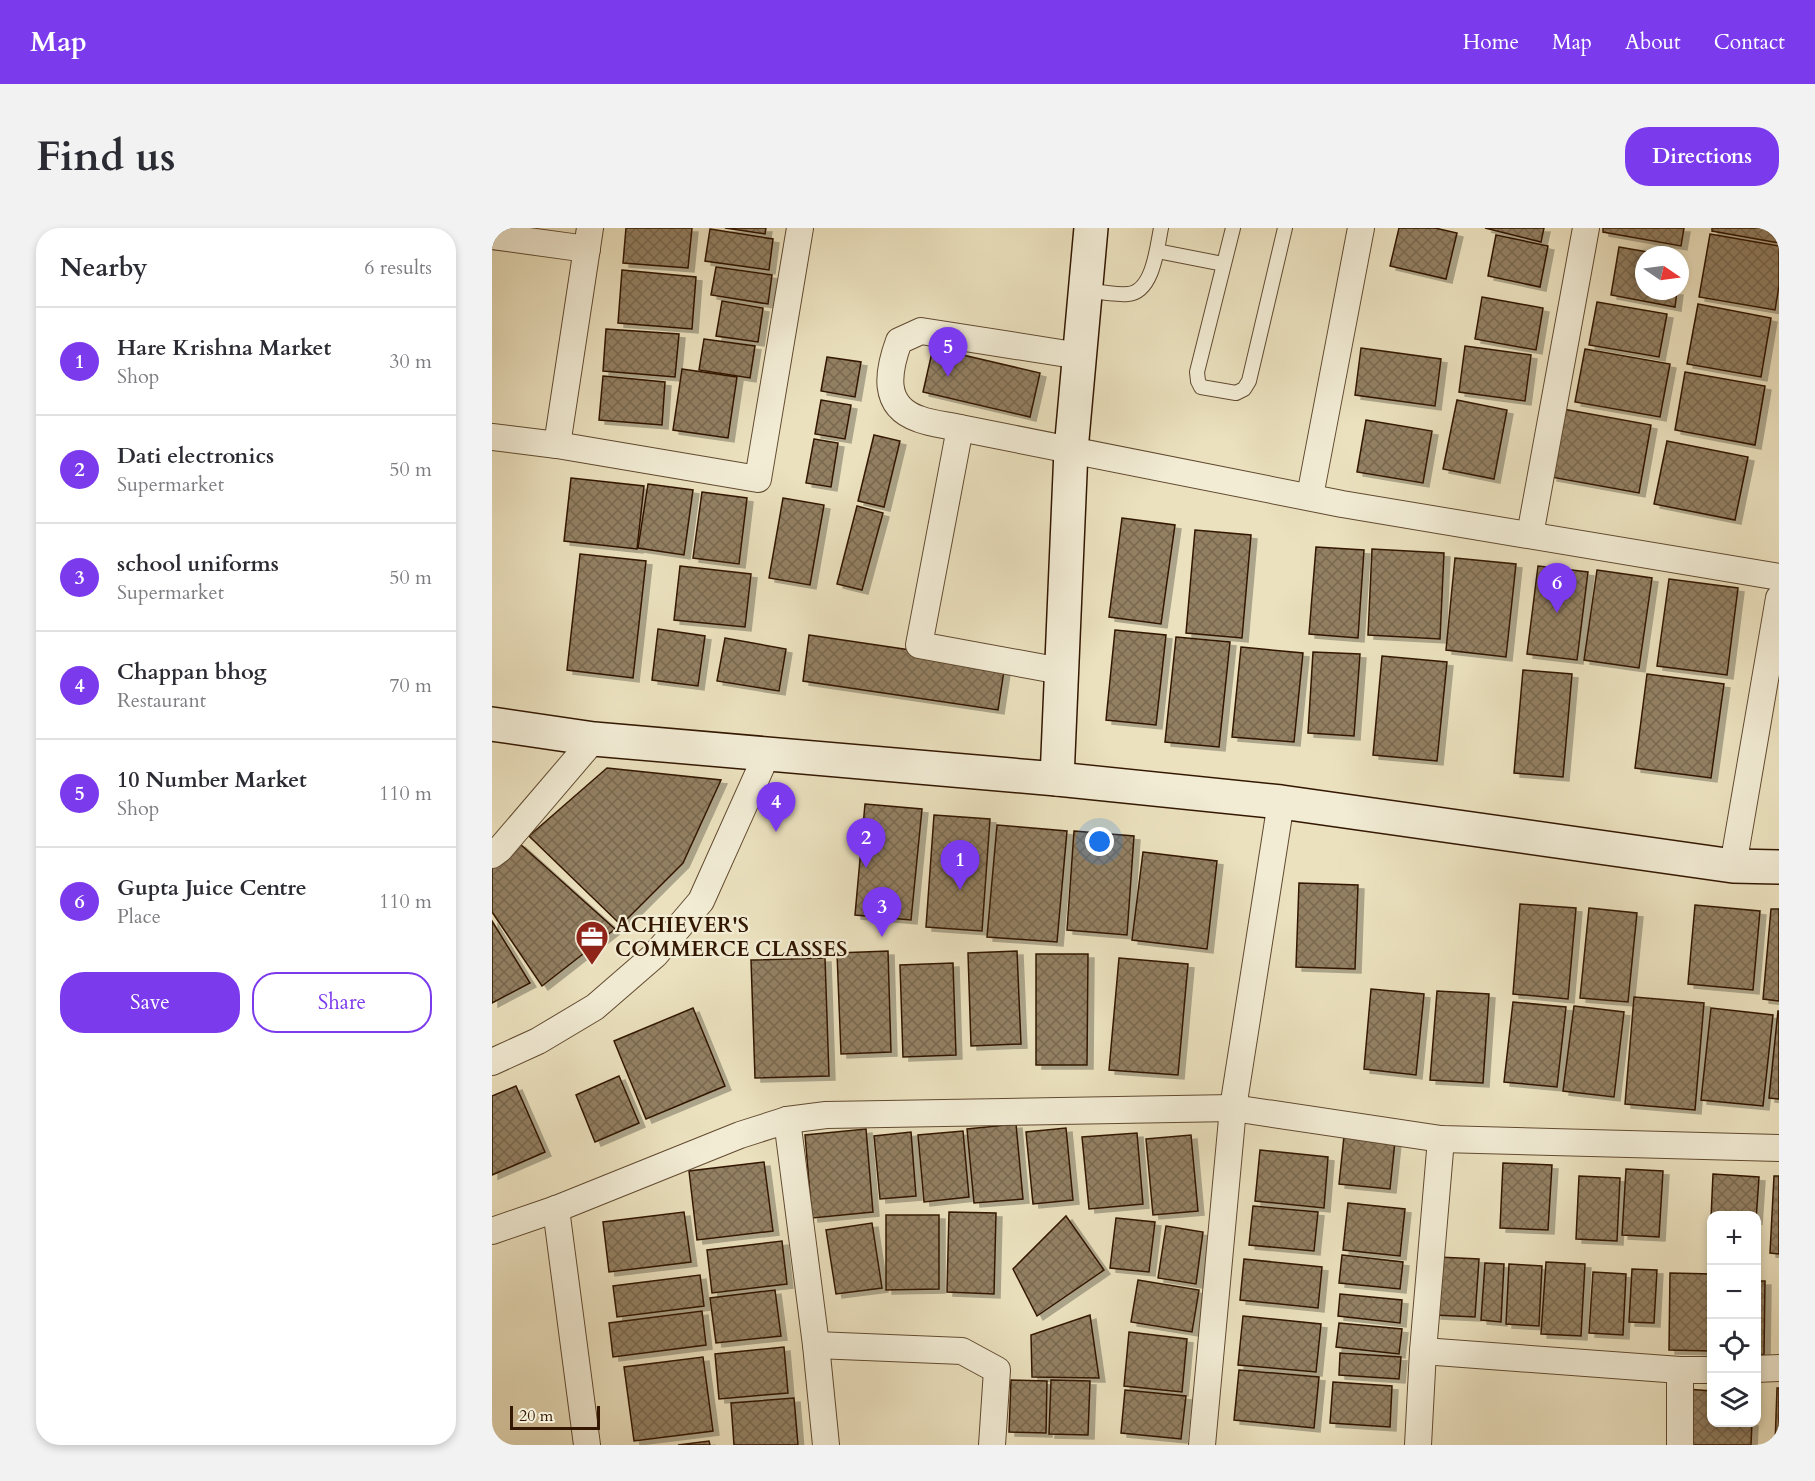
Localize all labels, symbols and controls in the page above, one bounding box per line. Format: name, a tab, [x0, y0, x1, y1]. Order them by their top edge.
text: Map	[30, 23, 87, 61]
text: Home	[1463, 28, 1519, 57]
text: Map	[1552, 28, 1592, 57]
text: About	[1625, 28, 1681, 57]
text: Contact	[1714, 28, 1785, 57]
button: Directions	[1625, 127, 1779, 186]
text: Find us	[36, 128, 176, 185]
north arrow	[1635, 246, 1689, 300]
text: Nearby	[60, 250, 148, 285]
text: 6 results	[364, 254, 432, 281]
pin: 5	[928, 328, 968, 377]
text: Hare Krishna Market	[117, 333, 331, 363]
text: 1	[74, 348, 85, 375]
text: 30 m	[389, 348, 432, 375]
text: Shop	[117, 363, 159, 390]
text: Dati electronics	[117, 441, 274, 471]
text: 2	[74, 456, 85, 483]
text: 50 m	[389, 456, 432, 483]
text: Supermarket	[117, 471, 224, 498]
text: school uniforms	[117, 549, 279, 579]
text: 3	[74, 564, 85, 591]
text: 50 m	[389, 564, 432, 591]
pin: 6	[1538, 564, 1576, 613]
text: Supermarket	[117, 579, 224, 606]
text: Chappan bhog	[117, 657, 267, 687]
text: 4	[74, 672, 85, 699]
text: 70 m	[389, 672, 432, 699]
text: Restaurant	[117, 687, 206, 714]
text: 10 Number Market	[117, 765, 307, 795]
text: 5	[74, 780, 85, 807]
text: 110 m	[379, 780, 432, 807]
pin: 4	[756, 782, 796, 832]
text: Shop	[117, 795, 159, 822]
pin: 2	[846, 818, 886, 868]
your location	[1085, 827, 1114, 856]
pin: 1	[940, 840, 980, 890]
text: Gupta Juice Centre	[117, 873, 307, 903]
text: 6	[74, 888, 85, 915]
text: 110 m	[379, 888, 432, 915]
pin: 3	[862, 888, 902, 937]
text: Place	[117, 903, 161, 930]
place label: ACHIEVER'S COMMERCE CLASSES	[615, 911, 847, 964]
office icon: ACHIEVER'S COMMERCE CLASSES	[574, 919, 610, 966]
button: Save	[60, 972, 240, 1033]
button: Share	[252, 972, 432, 1033]
map controls	[1707, 1211, 1761, 1427]
button: +	[1707, 1211, 1761, 1265]
button: −	[1707, 1265, 1761, 1319]
button: locate	[1707, 1319, 1761, 1373]
button: layers	[1707, 1373, 1761, 1427]
scale bar	[510, 1403, 600, 1430]
text: 20 m	[519, 1405, 553, 1427]

